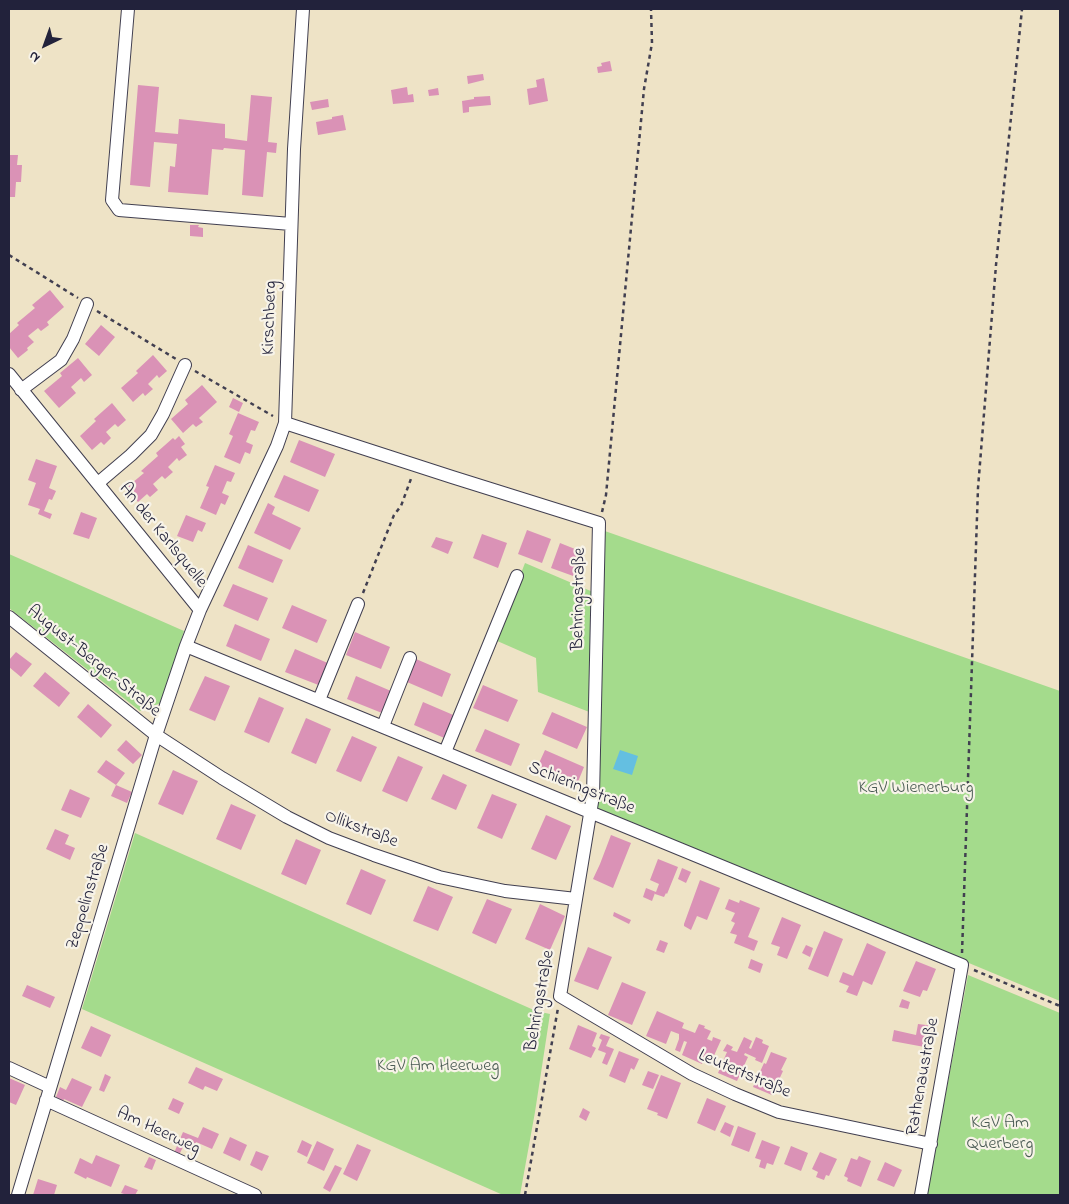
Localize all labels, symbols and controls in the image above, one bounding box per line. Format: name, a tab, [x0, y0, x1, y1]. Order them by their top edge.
north arrow	[20, 20, 70, 70]
text: N	[24, 46, 45, 67]
street label: Kirschberg	[259, 280, 283, 356]
street label: An der Karlsquelle	[113, 479, 211, 593]
street label: Behringstraße	[568, 548, 592, 650]
street label: August-Berger-Straße	[22, 601, 164, 723]
street label: Schieringstraße	[524, 758, 638, 820]
park label: KGV Wienerburg	[858, 778, 974, 800]
street label: Ollikstraße	[321, 806, 401, 854]
street label: Zeppelinstraße	[63, 842, 115, 952]
street label: Behringstraße	[521, 949, 561, 1053]
street label: Rathenaustraße	[903, 1016, 945, 1138]
street label: Leutertstraße	[694, 1046, 794, 1104]
park label: KGV Am Heerweg	[377, 1056, 499, 1078]
street label: Am Heerweg	[113, 1103, 203, 1161]
park label: KGV Am Querberg	[967, 1113, 1033, 1156]

